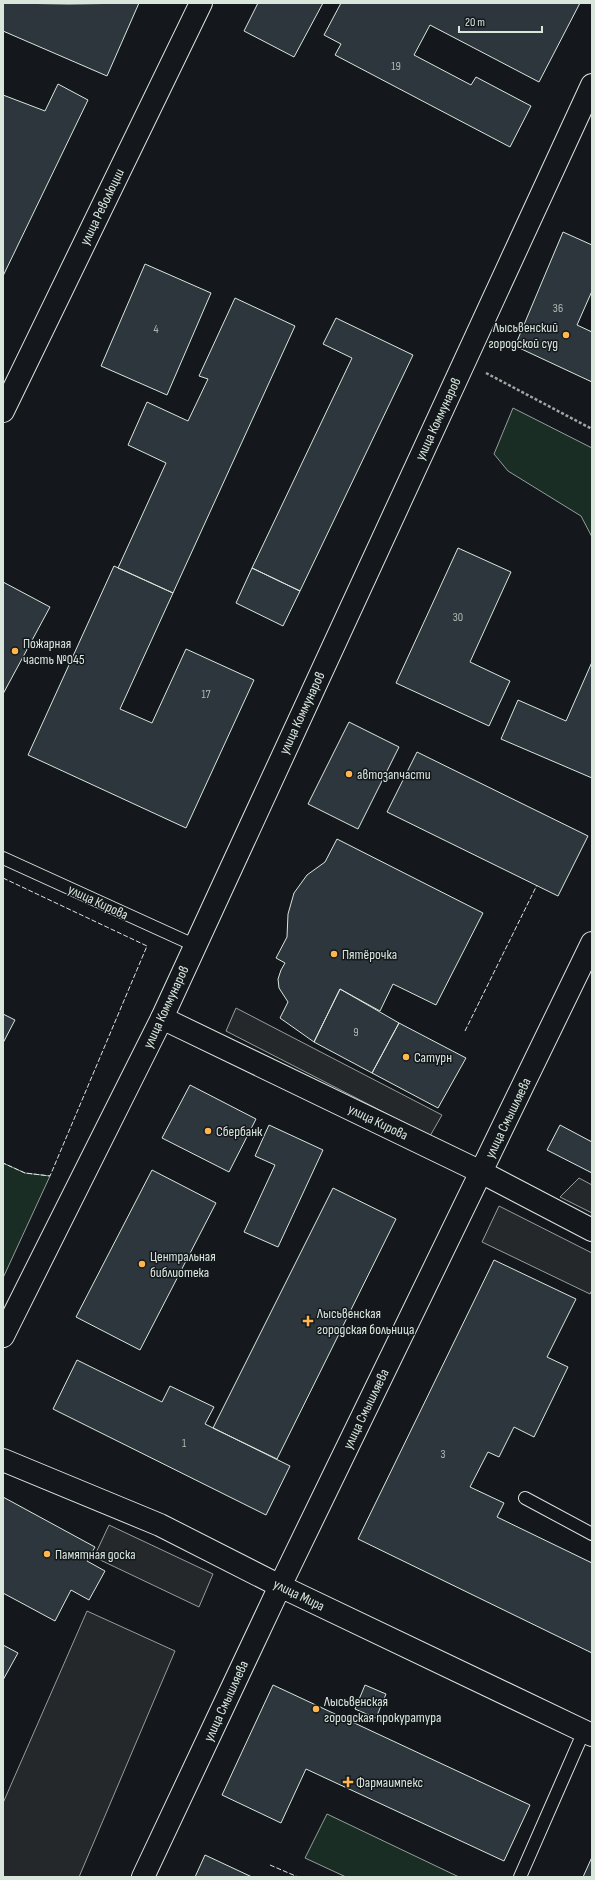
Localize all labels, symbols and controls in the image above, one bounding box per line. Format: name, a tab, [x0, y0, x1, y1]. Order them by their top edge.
scale bar	[459, 8, 542, 34]
text: 20 m	[465, 15, 485, 30]
house number: 19	[391, 59, 401, 74]
street label: улица Революции	[76, 166, 128, 248]
house number: 36	[553, 301, 563, 316]
place label: Лысьвенский городской суд	[488, 319, 558, 352]
house number: 4	[153, 322, 159, 337]
marker: Лысьвенский городской суд	[561, 330, 571, 340]
street label: улица Коммунаров	[411, 375, 465, 463]
house number: 30	[453, 610, 463, 625]
place label: Пожарная часть №045	[23, 635, 85, 668]
marker: Пожарная часть №045	[10, 646, 20, 656]
street label: улица Коммунаров	[275, 669, 329, 757]
house number: 17	[202, 687, 211, 702]
place label: автозапчасти	[357, 766, 431, 783]
marker: автозапчасти	[344, 769, 354, 779]
street label: улица Кирова	[65, 881, 131, 923]
place label: Пятёрочка	[342, 946, 397, 963]
marker: Пятёрочка	[329, 949, 339, 959]
street label: улица Коммунаров	[139, 963, 193, 1051]
house number: 9	[353, 1025, 359, 1040]
place label: Сатурн	[414, 1049, 452, 1066]
marker: Сатурн	[401, 1052, 411, 1062]
street label: улица Смышляева	[481, 1075, 535, 1161]
street label: улица Кирова	[345, 1100, 411, 1144]
place label: Сбербанк	[216, 1123, 263, 1140]
marker: Сбербанк	[203, 1126, 213, 1136]
place label: Центральная библиотека	[150, 1248, 216, 1281]
marker: Центральная библиотека	[137, 1259, 147, 1269]
place label: Лысьвенская городская больница	[316, 1305, 414, 1338]
marker: Лысьвенская городская больница	[302, 1315, 314, 1327]
street label: улица Смышляева	[339, 1366, 393, 1452]
house number: 1	[182, 1436, 187, 1451]
house number: 3	[440, 1447, 446, 1462]
place label: Памятная доска	[55, 1546, 136, 1563]
marker: Памятная доска	[42, 1549, 52, 1559]
street label: улица Мира	[271, 1575, 327, 1615]
street label: улица Смышляева	[200, 1658, 252, 1744]
place label: Лысьвенская городская прокуратура	[323, 1693, 441, 1726]
marker: Лысьвенская городская прокуратура	[311, 1704, 321, 1714]
place label: Фармаимпекс	[356, 1774, 423, 1791]
marker: Фармаимпекс	[343, 1777, 353, 1787]

